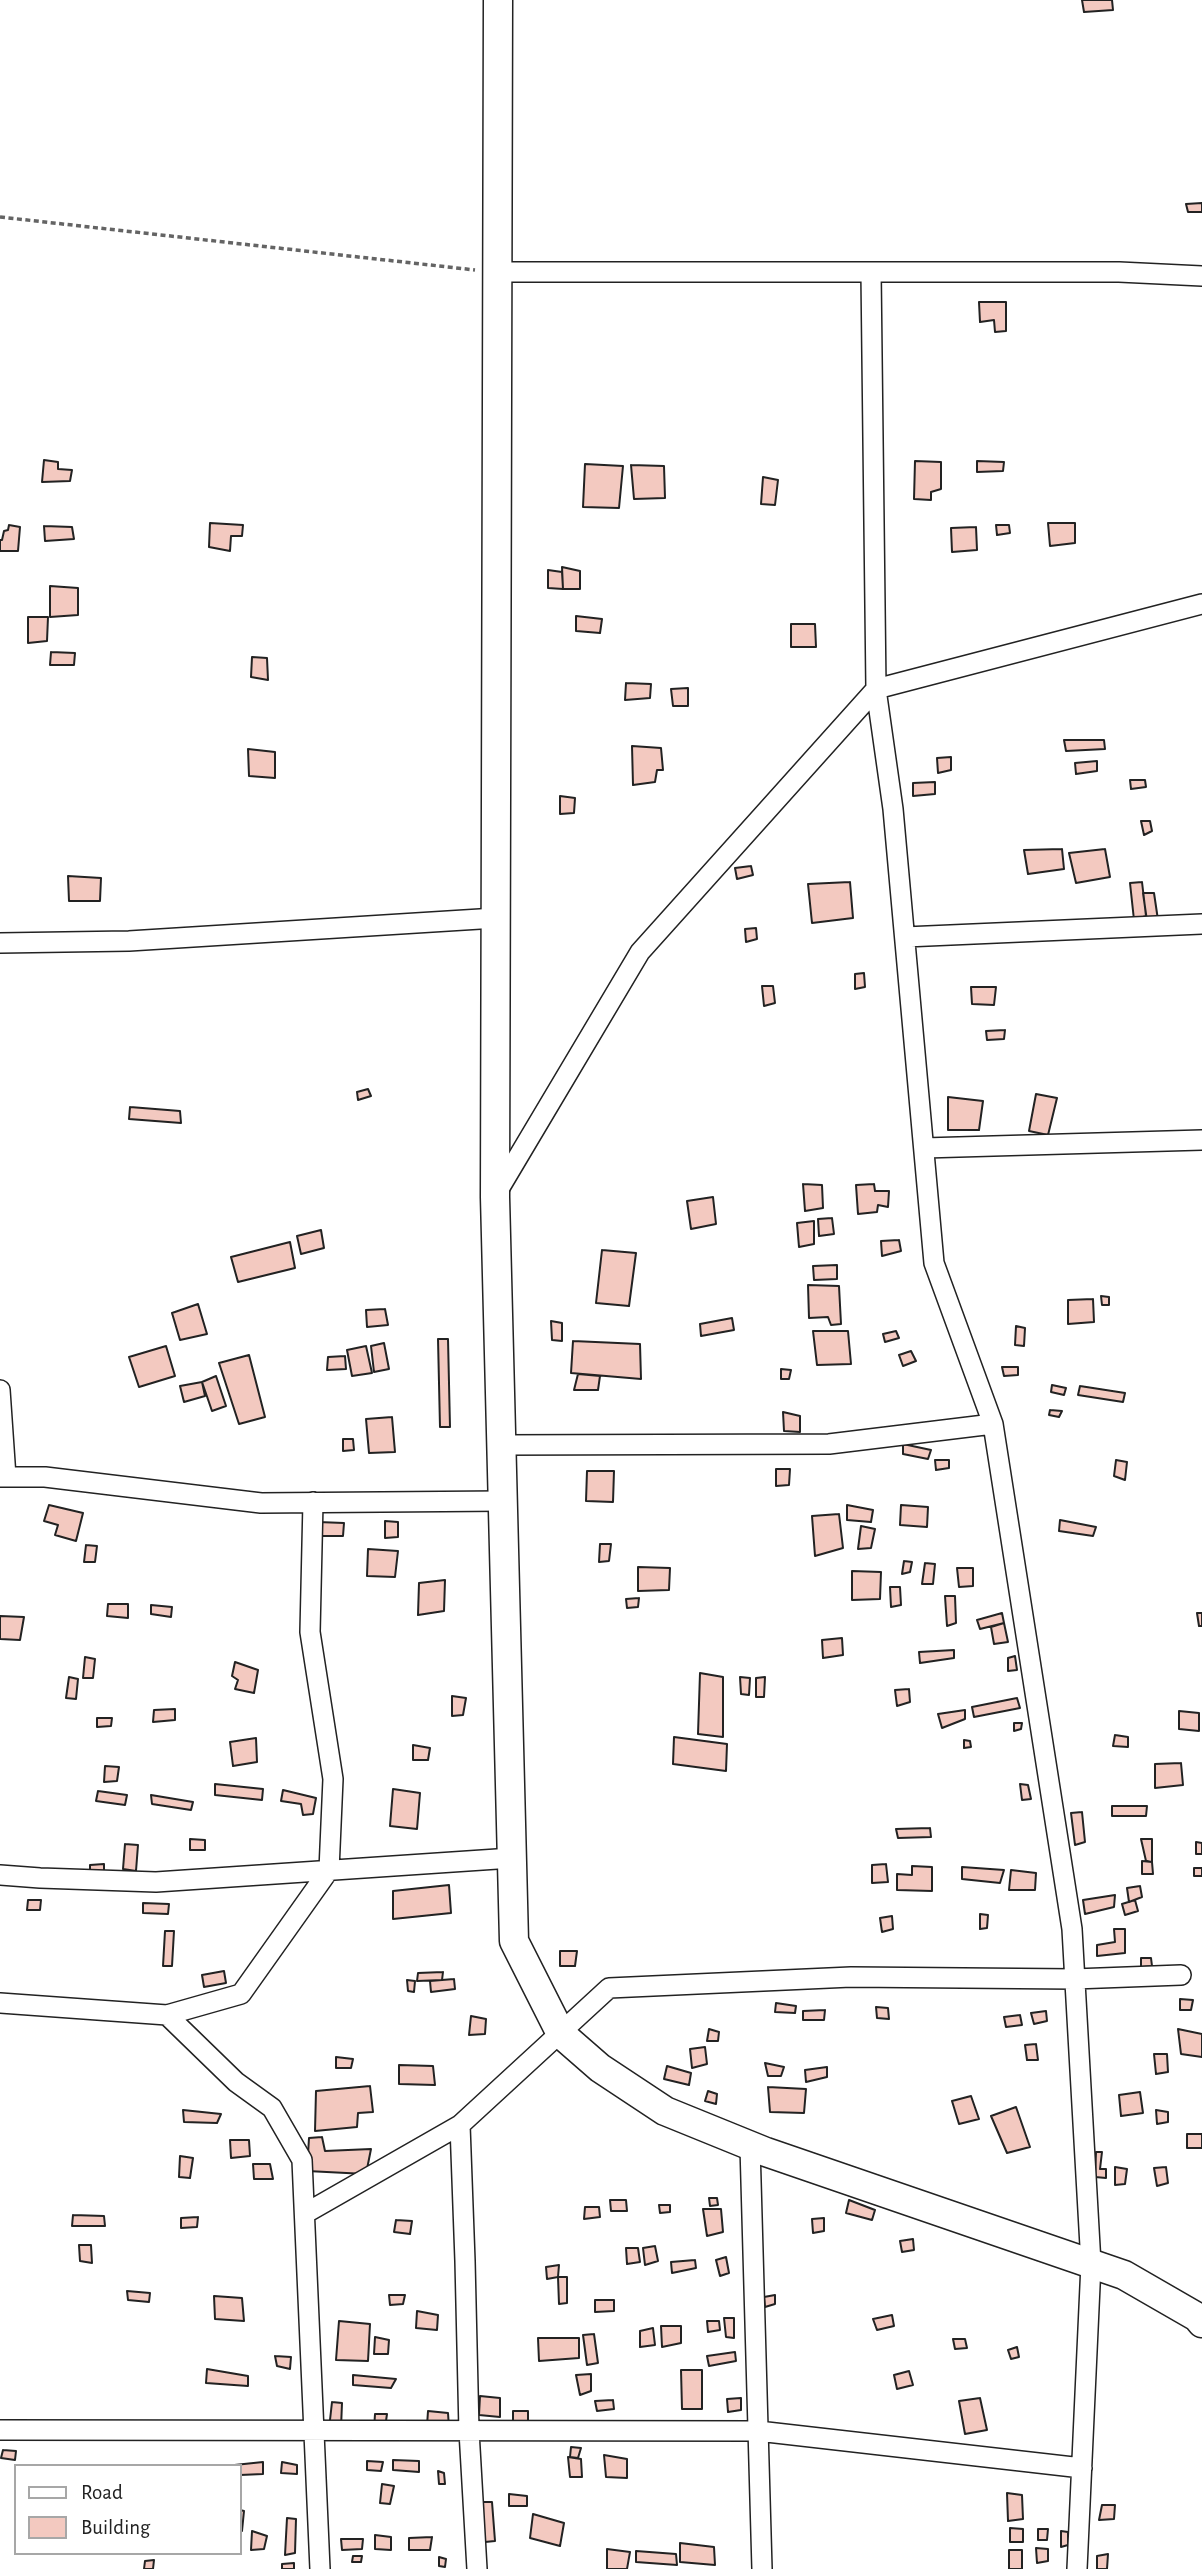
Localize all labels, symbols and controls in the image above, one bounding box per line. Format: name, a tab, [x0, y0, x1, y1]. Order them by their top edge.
legend	[14, 2464, 242, 2555]
text: Road	[81, 2482, 123, 2503]
text: Building	[81, 2517, 150, 2538]

